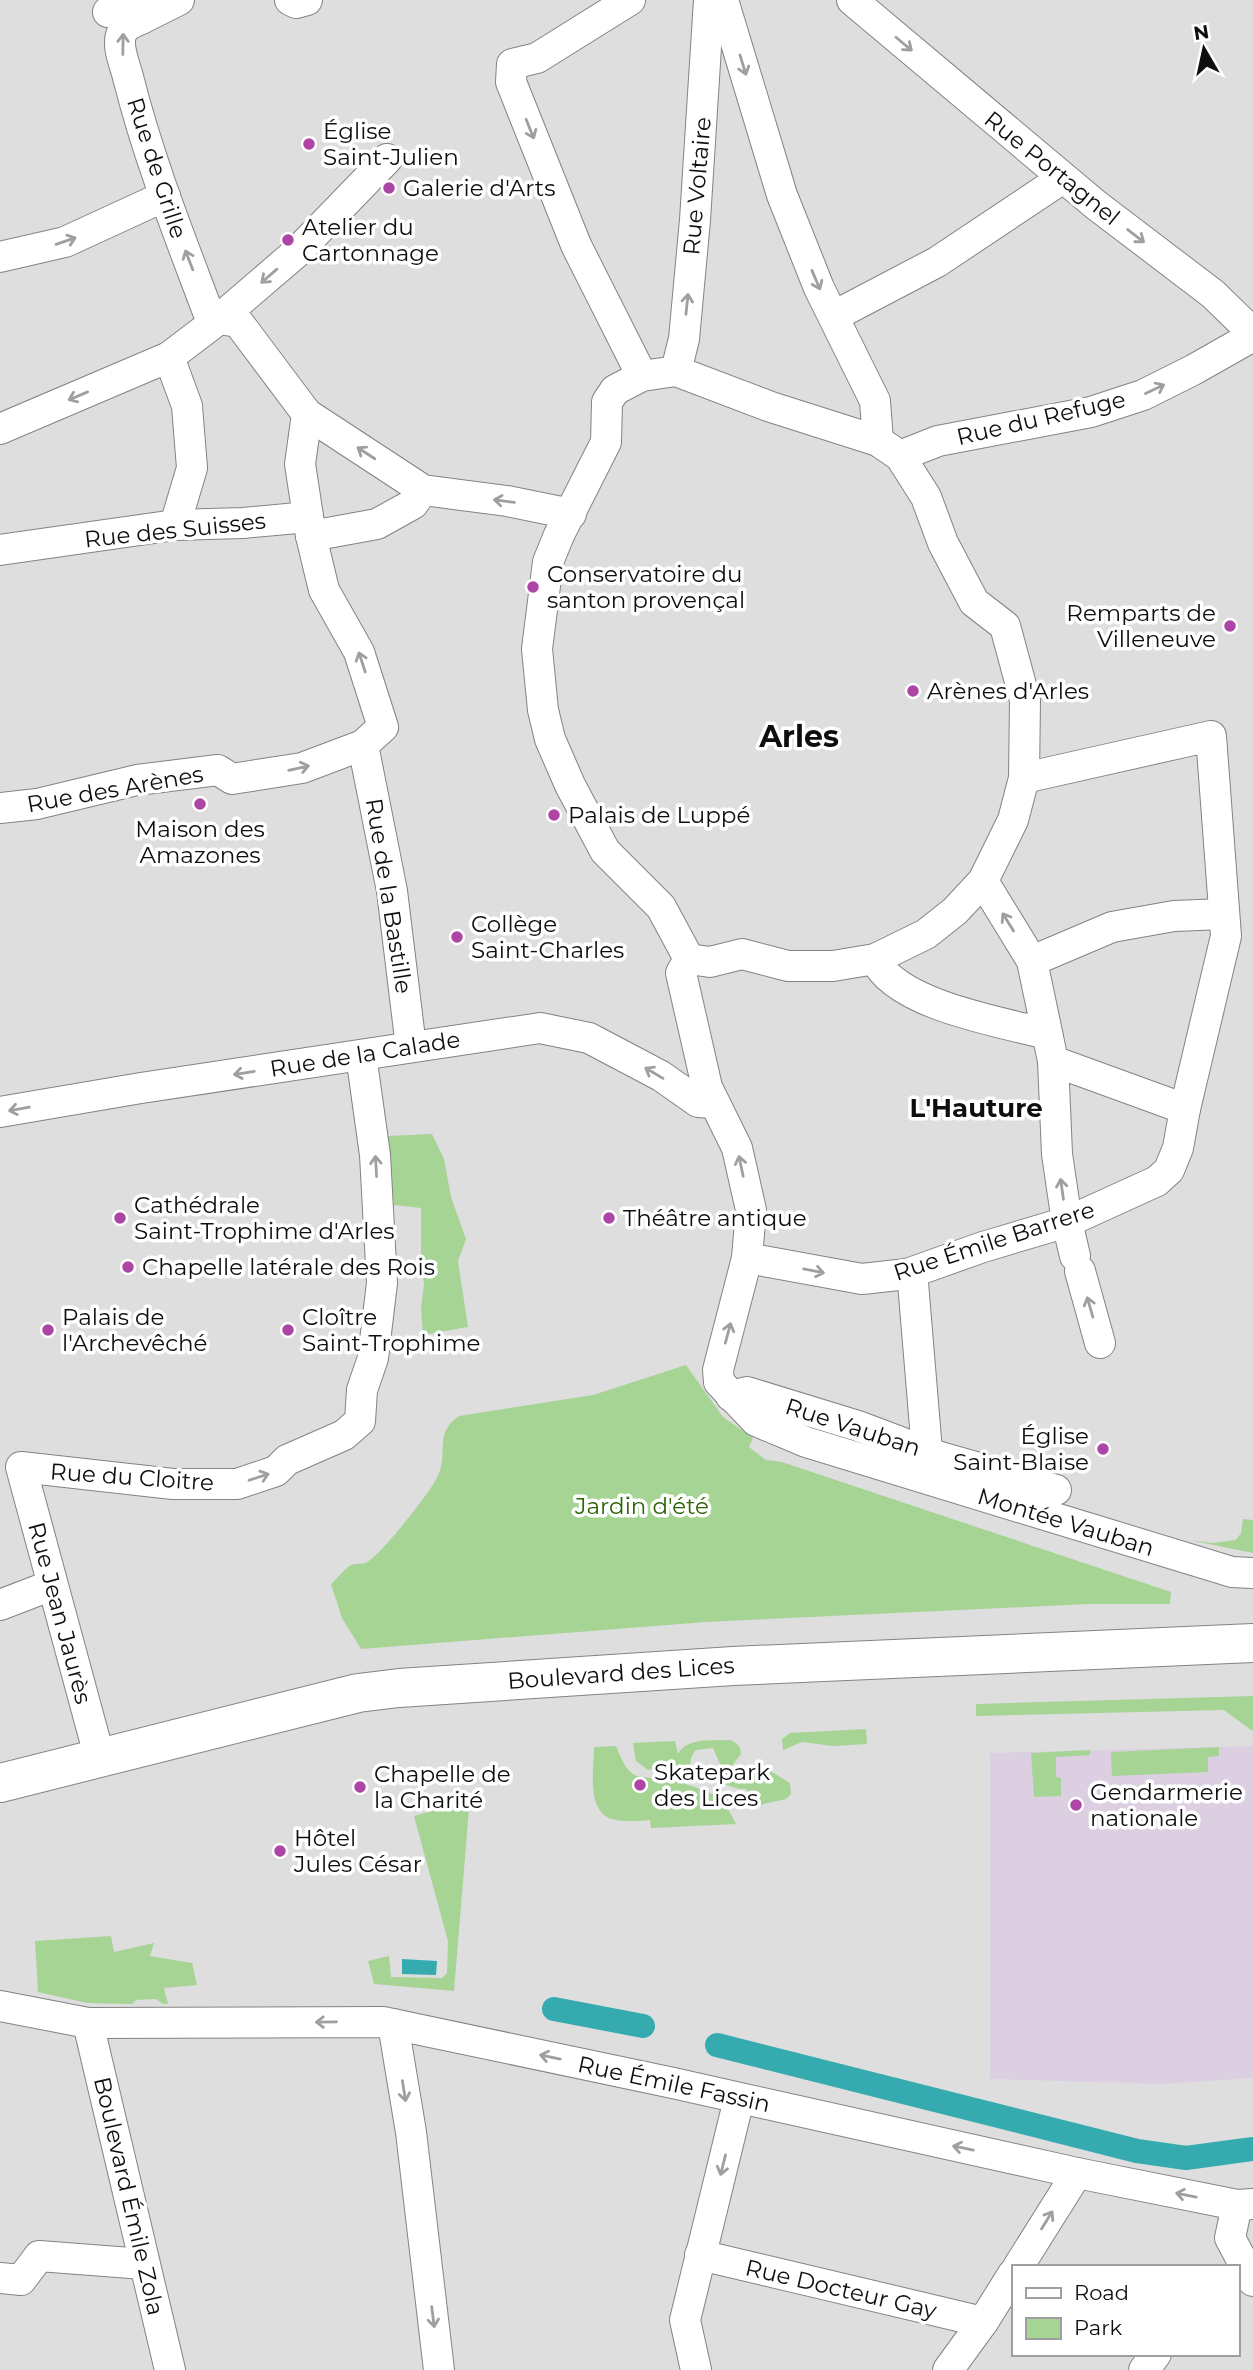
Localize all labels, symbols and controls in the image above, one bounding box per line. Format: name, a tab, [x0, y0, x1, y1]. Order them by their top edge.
north arrow	[1169, 14, 1239, 84]
text: N	[1192, 20, 1211, 45]
one-way arrow	[116, 33, 130, 56]
one-way arrow	[895, 36, 913, 52]
one-way arrow	[737, 54, 750, 76]
street label: Rue de Grille	[121, 94, 193, 242]
street label: Rue Portagnel	[979, 105, 1125, 231]
street label: Rue Voltaire	[677, 116, 717, 256]
place label: Église Saint-Julien	[323, 117, 459, 171]
one-way arrow	[524, 118, 537, 139]
marker: Église Saint-Julien	[301, 136, 317, 152]
place label: Galerie d'Arts	[403, 174, 555, 202]
marker: Galerie d'Arts	[381, 180, 397, 196]
place label: Atelier du Cartonnage	[302, 213, 439, 267]
one-way arrow	[1127, 228, 1145, 243]
marker: Atelier du Cartonnage	[280, 232, 296, 248]
one-way arrow	[55, 234, 77, 246]
one-way arrow	[181, 250, 194, 272]
one-way arrow	[260, 268, 278, 284]
one-way arrow	[810, 269, 823, 291]
one-way arrow	[681, 293, 694, 316]
one-way arrow	[1144, 382, 1165, 395]
street label: Rue du Refuge	[954, 385, 1128, 451]
one-way arrow	[68, 391, 90, 404]
one-way arrow	[357, 446, 376, 460]
one-way arrow	[493, 494, 516, 507]
street label: Rue des Suisses	[83, 507, 267, 553]
place label: Conservatoire du santon provençal	[547, 560, 745, 614]
marker: Conservatoire du santon provençal	[525, 579, 541, 595]
place label: Remparts de Villeneuve	[1066, 599, 1216, 653]
marker: Remparts de Villeneuve	[1222, 618, 1238, 634]
one-way arrow	[355, 652, 367, 674]
place label: Arènes d'Arles	[927, 677, 1089, 705]
marker: Arènes d'Arles	[905, 683, 921, 699]
district label: Arles	[758, 718, 839, 755]
street label: Rue des Arènes	[25, 760, 205, 818]
one-way arrow	[287, 760, 310, 774]
marker: Maison des Amazones	[192, 796, 208, 812]
street label: Rue de la Bastille	[360, 796, 418, 996]
place label: Palais de Luppé	[568, 801, 750, 829]
marker: Palais de Luppé	[546, 807, 562, 823]
place label: Maison des Amazones	[135, 815, 265, 869]
place label: Collège Saint-Charles	[471, 910, 624, 964]
one-way arrow	[1001, 913, 1015, 933]
marker: Collège Saint-Charles	[449, 929, 465, 945]
street label: Rue de la Calade	[268, 1025, 462, 1083]
one-way arrow	[233, 1066, 256, 1079]
one-way arrow	[645, 1066, 665, 1080]
district label: L'Hauture	[909, 1092, 1043, 1124]
one-way arrow	[9, 1103, 31, 1116]
one-way arrow	[369, 1155, 382, 1178]
one-way arrow	[734, 1155, 748, 1178]
one-way arrow	[1055, 1178, 1068, 1201]
place label: Cathédrale Saint-Trophime d'Arles	[134, 1191, 395, 1245]
street label: Rue Émile Barrere	[890, 1195, 1098, 1287]
place label: Théâtre antique	[623, 1204, 807, 1232]
marker: Cathédrale Saint-Trophime d'Arles	[112, 1210, 128, 1226]
marker: Théâtre antique	[601, 1210, 617, 1226]
place label: Chapelle latérale des Rois	[142, 1253, 435, 1281]
marker: Chapelle latérale des Rois	[120, 1259, 136, 1275]
one-way arrow	[803, 1264, 825, 1278]
one-way arrow	[1083, 1297, 1096, 1319]
place label: Palais de l'Archevêché	[62, 1303, 207, 1357]
place label: Cloître Saint-Trophime	[302, 1303, 480, 1357]
marker: Palais de l'Archevêché	[40, 1322, 56, 1338]
marker: Cloître Saint-Trophime	[280, 1322, 296, 1338]
one-way arrow	[722, 1322, 735, 1344]
street label: Rue Vauban	[782, 1392, 924, 1462]
place label: Église Saint-Blaise	[953, 1422, 1089, 1476]
marker: Église Saint-Blaise	[1095, 1441, 1111, 1457]
street label: Rue du Cloitre	[49, 1457, 215, 1497]
one-way arrow	[247, 1469, 269, 1482]
street label: Montée Vauban	[974, 1482, 1158, 1562]
park label: Jardin d'été	[574, 1492, 709, 1520]
street label: Rue Jean Jaurès	[22, 1519, 98, 1707]
street label: Boulevard des Lices	[507, 1651, 735, 1695]
place label: Skatepark des Lices	[654, 1758, 770, 1812]
place label: Chapelle de la Charité	[374, 1760, 511, 1814]
marker: Skatepark des Lices	[632, 1777, 648, 1793]
place label: Gendarmerie nationale	[1090, 1778, 1243, 1832]
marker: Chapelle de la Charité	[352, 1779, 368, 1795]
marker: Gendarmerie nationale	[1068, 1797, 1084, 1813]
place label: Hôtel Jules César	[293, 1824, 422, 1878]
marker: Hôtel Jules César	[272, 1843, 288, 1859]
one-way arrow	[314, 2016, 337, 2029]
one-way arrow	[539, 2049, 562, 2063]
street label: Rue Émile Fassin	[575, 2050, 773, 2118]
street label: Boulevard Émile Zola	[88, 2074, 170, 2318]
one-way arrow	[398, 2079, 411, 2102]
one-way arrow	[952, 2140, 975, 2154]
one-way arrow	[716, 2153, 729, 2176]
one-way arrow	[1175, 2187, 1198, 2201]
one-way arrow	[1041, 2210, 1055, 2230]
street label: Rue Docteur Gay	[743, 2253, 940, 2325]
legend	[1012, 2265, 1239, 2356]
text: Road	[1074, 2280, 1129, 2305]
one-way arrow	[426, 2305, 439, 2328]
text: Park	[1074, 2315, 1122, 2340]

